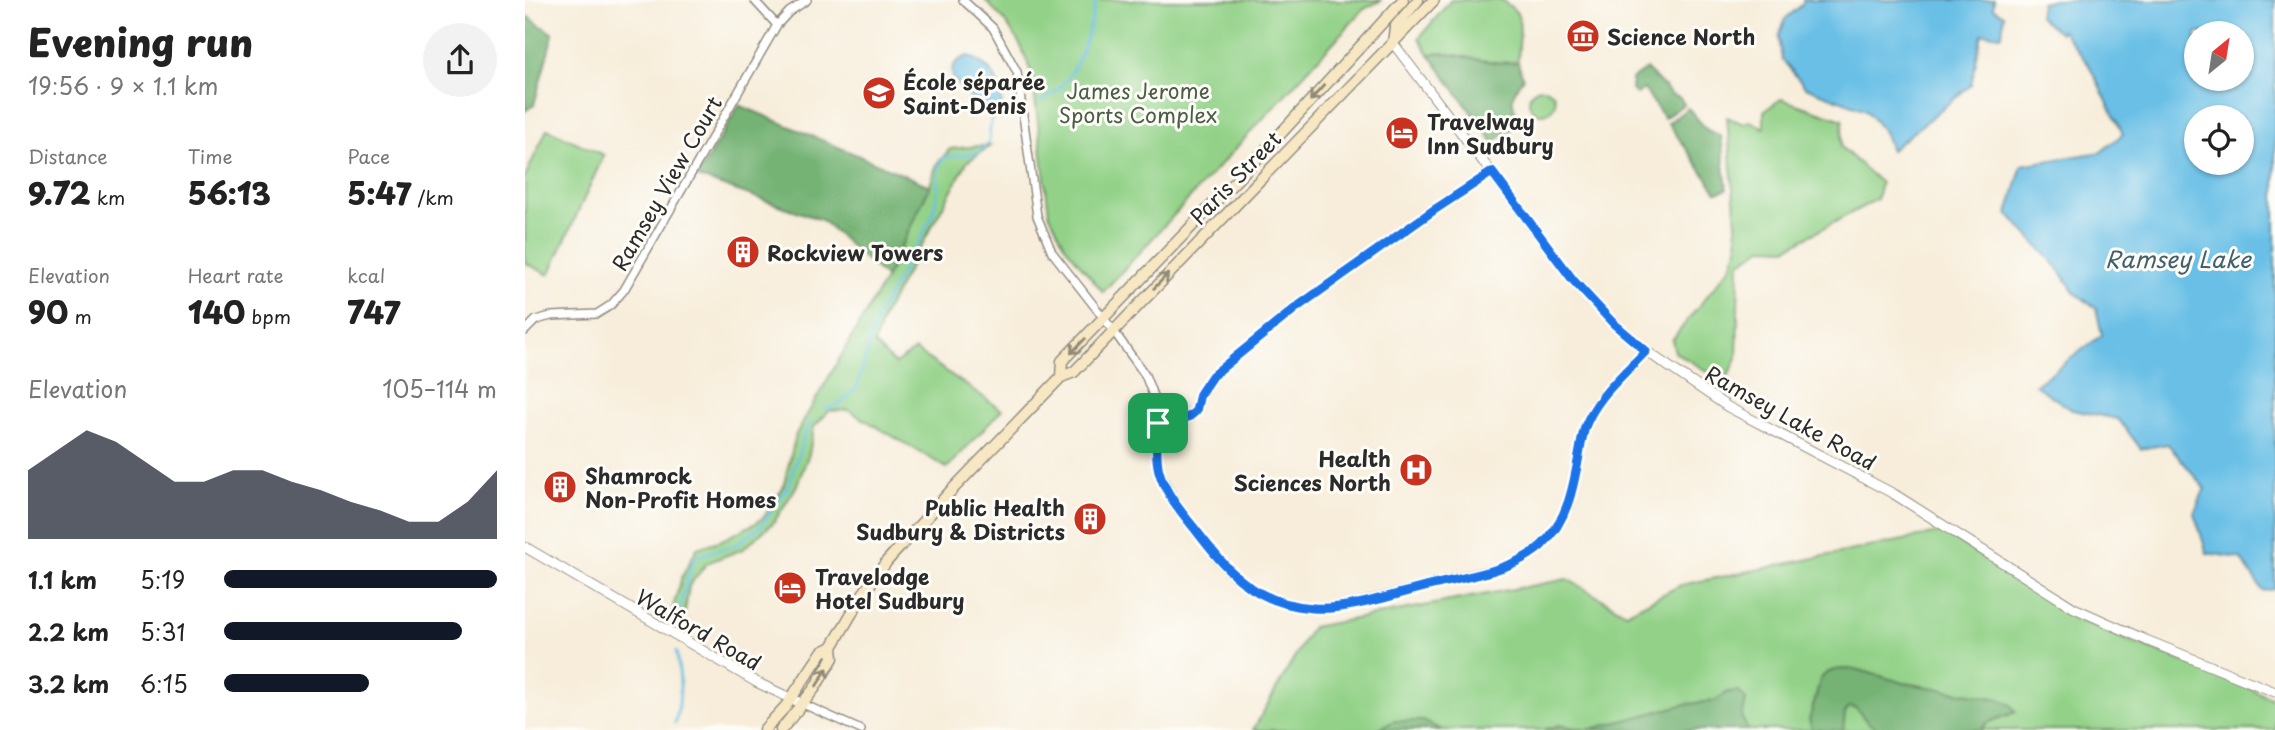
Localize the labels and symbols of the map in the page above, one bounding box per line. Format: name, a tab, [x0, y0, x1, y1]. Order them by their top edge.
museum icon: Science North	[1564, 17, 1602, 55]
place label: Science North	[1607, 20, 1755, 52]
north arrow	[2184, 21, 2254, 91]
place label: École séparée Saint-Denis	[903, 65, 1045, 121]
school or university icon: École séparée Saint-Denis	[860, 74, 898, 112]
park label: James Jerome Sports Complex	[1059, 74, 1217, 130]
one-way arrow	[1309, 84, 1325, 102]
street label: Ramsey View Court	[603, 90, 729, 276]
place label: Travelway Inn Sudbury	[1427, 105, 1554, 161]
hotel icon: Travelway Inn Sudbury	[1383, 114, 1421, 152]
street label: Paris Street	[1182, 123, 1288, 231]
building icon: Rockview Towers	[724, 233, 762, 271]
place label: Rockview Towers	[767, 236, 943, 268]
water label: Ramsey Lake	[2105, 241, 2253, 276]
one-way arrow	[1152, 273, 1169, 290]
one-way arrow	[1070, 337, 1087, 354]
street label: Ramsey Lake Road	[1700, 357, 1882, 477]
pin	[1128, 393, 1188, 453]
place label: Health Sciences North	[1234, 442, 1391, 498]
hospital icon: Health Sciences North	[1397, 451, 1435, 489]
place label: Shamrock Non-Profit Homes	[585, 459, 776, 515]
building icon: Shamrock Non-Profit Homes	[541, 468, 579, 506]
place label: Public Health Sudbury & Districts	[856, 491, 1065, 547]
building icon: Public Health Sudbury & Districts	[1071, 500, 1109, 538]
place label: Travelodge Hotel Sudbury	[815, 560, 965, 616]
hotel icon: Travelodge Hotel Sudbury	[771, 569, 809, 607]
street label: Walford Road	[630, 580, 768, 678]
one-way arrow	[815, 667, 829, 687]

